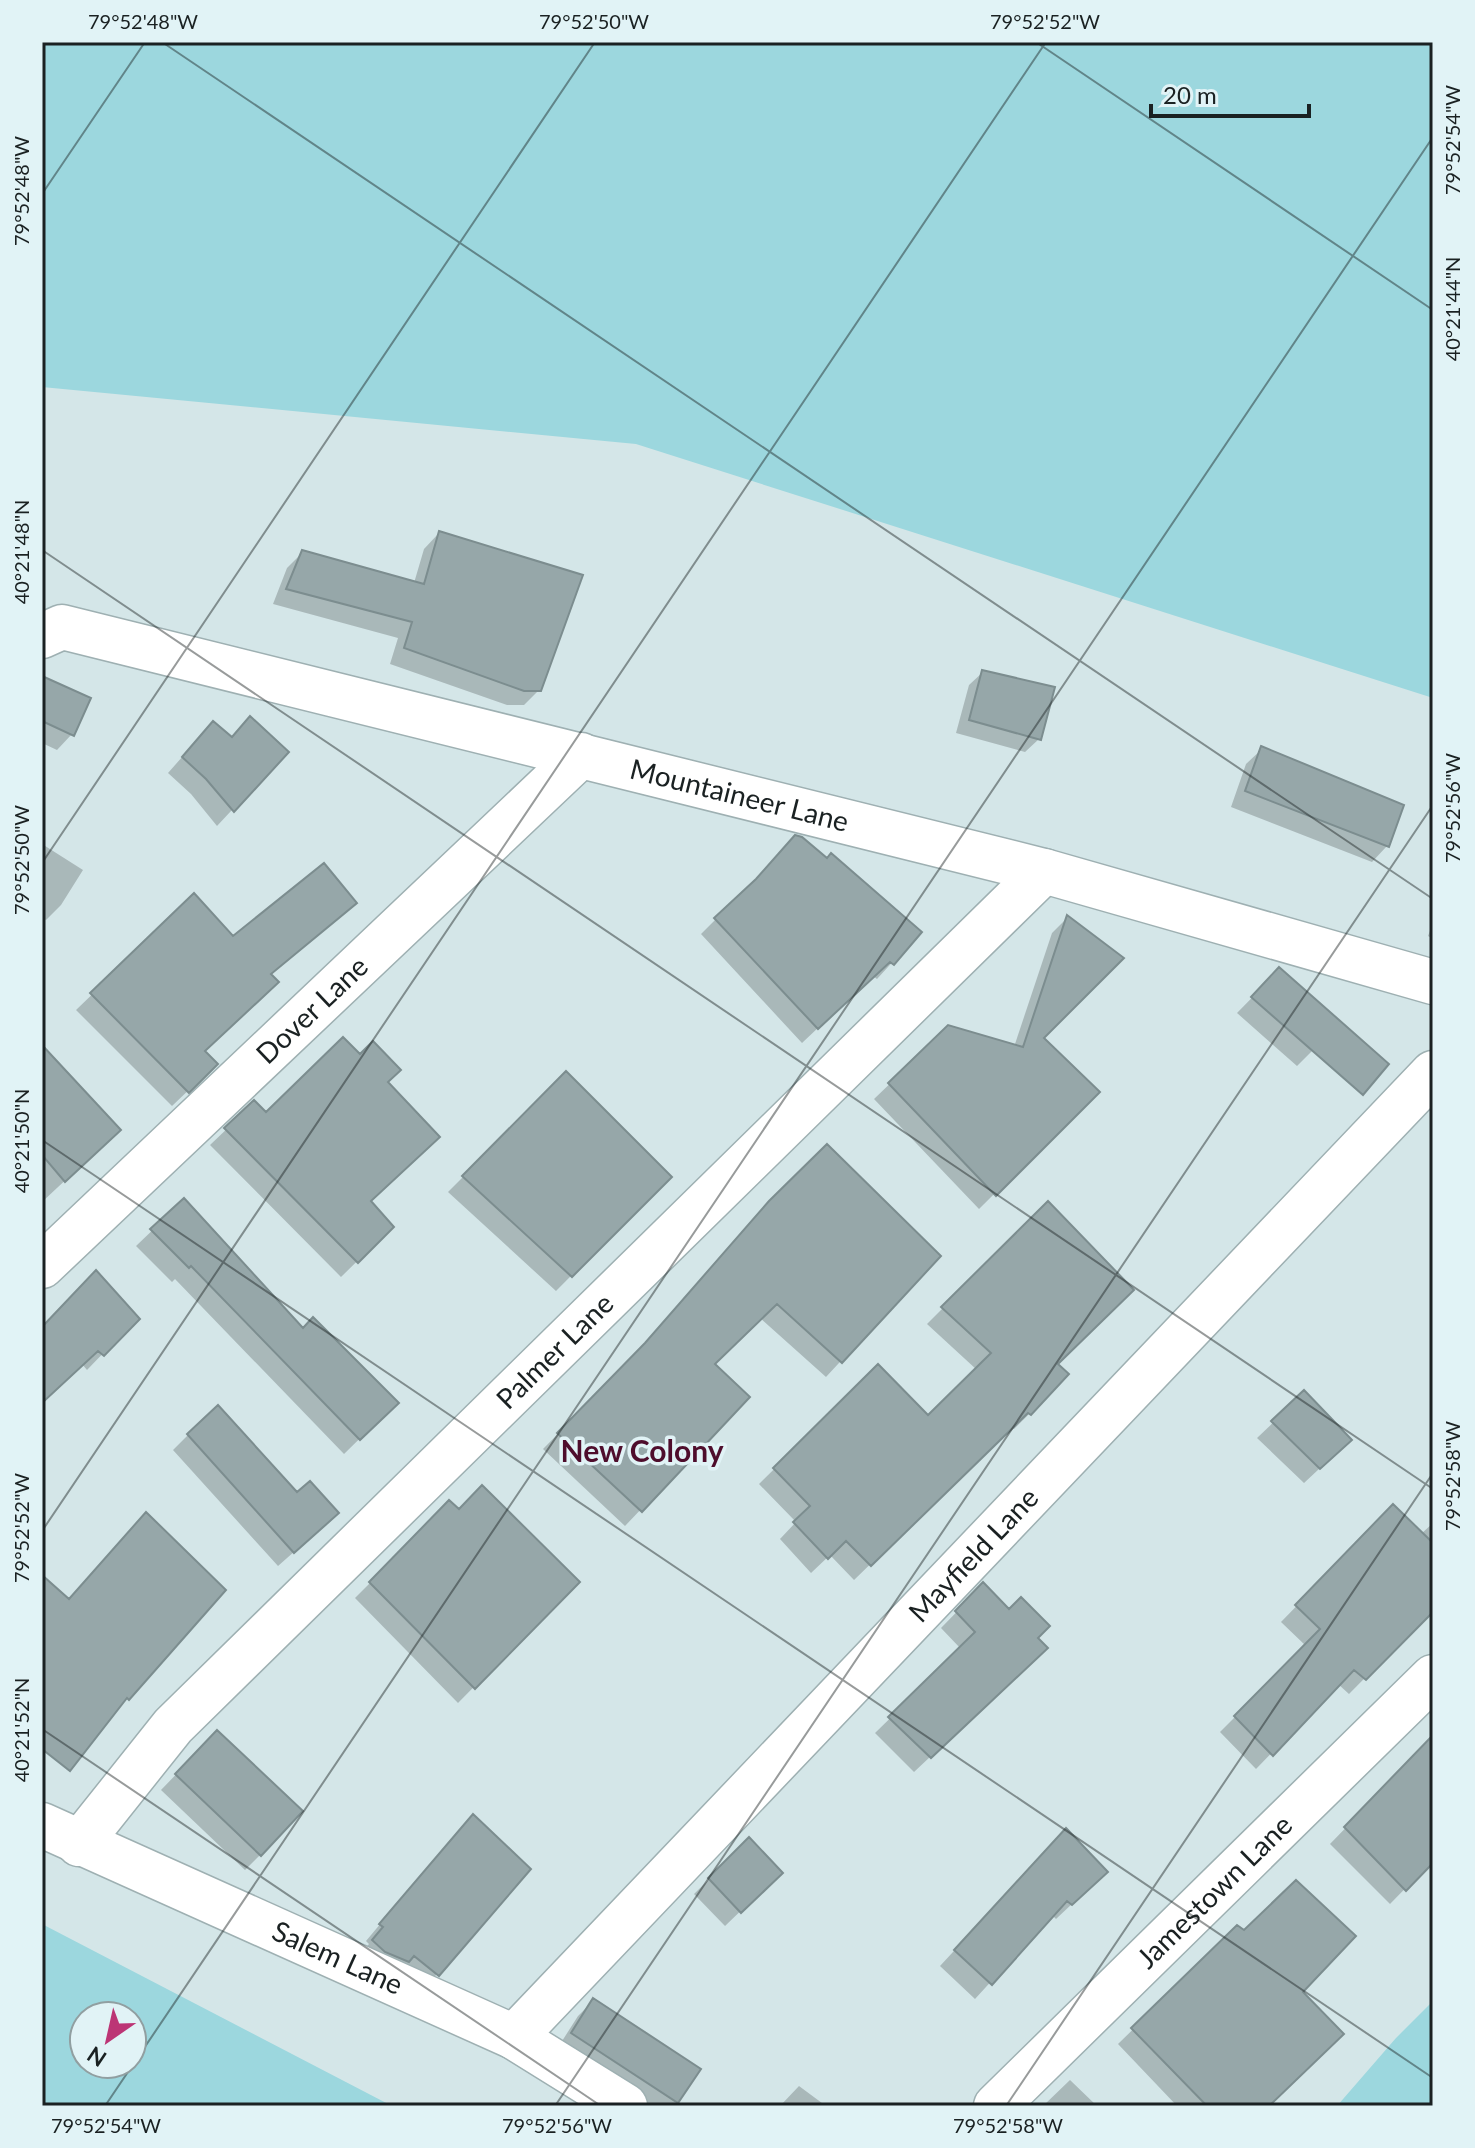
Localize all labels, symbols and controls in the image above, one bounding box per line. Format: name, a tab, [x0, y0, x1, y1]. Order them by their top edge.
text: 79°52'48"W	[88, 9, 198, 33]
text: 79°52'50"W	[539, 9, 649, 33]
text: 79°52'52"W	[990, 9, 1100, 33]
scale bar	[1151, 68, 1309, 118]
text: 20 m	[1163, 80, 1217, 109]
text: 79°52'54"W	[1440, 85, 1464, 195]
text: 79°52'48"W	[9, 136, 33, 246]
text: 40°21'44"N	[1440, 257, 1464, 361]
text: 40°21'48"N	[9, 500, 33, 604]
street label: Mountaineer Lane	[627, 751, 852, 838]
text: 79°52'56"W	[1440, 753, 1464, 863]
text: 79°52'50"W	[9, 805, 33, 915]
street label: Dover Lane	[248, 949, 374, 1070]
text: 40°21'50"N	[9, 1089, 33, 1193]
street label: Palmer Lane	[489, 1286, 620, 1415]
text: 79°52'58"W	[1440, 1421, 1464, 1531]
district label: New Colony	[561, 1432, 724, 1468]
text: 79°52'52"W	[9, 1473, 33, 1583]
street label: Mayfield Lane	[901, 1480, 1045, 1628]
text: 40°21'52"N	[9, 1678, 33, 1782]
street label: Jamestown Lane	[1129, 1807, 1298, 1975]
street label: Salem Lane	[267, 1913, 408, 2001]
north arrow	[68, 2000, 148, 2080]
text: N	[82, 2041, 111, 2073]
text: 79°52'54"W	[51, 2113, 161, 2137]
text: 79°52'56"W	[502, 2113, 612, 2137]
text: 79°52'58"W	[953, 2113, 1063, 2137]

